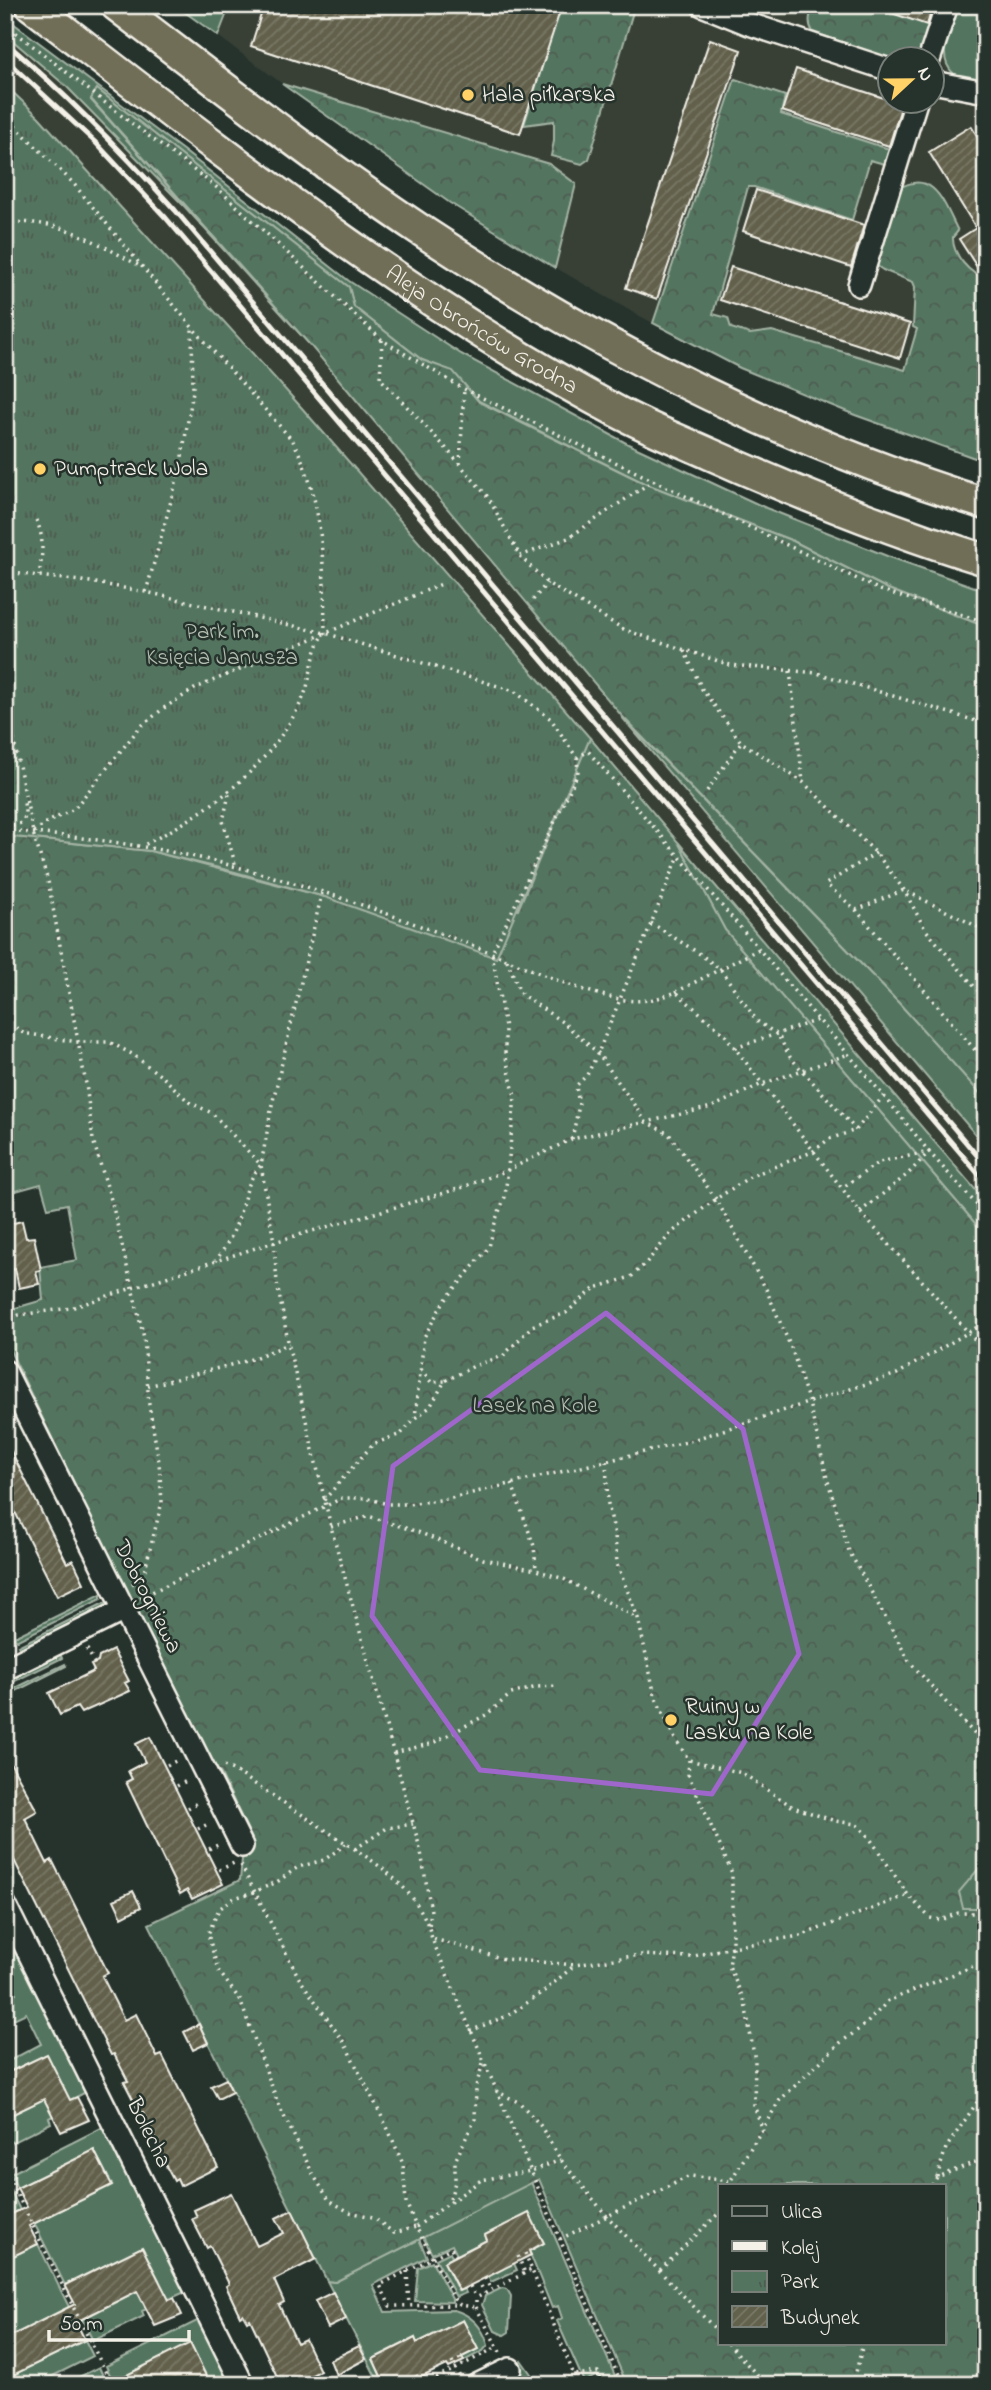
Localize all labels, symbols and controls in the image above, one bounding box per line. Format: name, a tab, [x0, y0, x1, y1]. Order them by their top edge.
north arrow	[876, 46, 946, 116]
text: N	[910, 64, 939, 86]
place label: Hala piłkarska	[482, 79, 616, 112]
marker: Hala piłkarska	[460, 87, 476, 103]
street label: Aleja Obrońców Grodna	[378, 257, 584, 403]
place label: Pumptrack Wola	[54, 453, 208, 486]
marker: Pumptrack Wola	[32, 461, 48, 477]
park label: Park im. Księcia Janusza	[146, 616, 298, 675]
park label: Lasek na Kole	[473, 1390, 598, 1423]
street label: Dobrogniewa	[103, 1534, 190, 1660]
place label: Ruiny w Lasku na Kole	[685, 1691, 813, 1750]
marker: Ruiny w Lasku na Kole	[663, 1712, 679, 1728]
street label: Bolecha	[116, 2091, 179, 2174]
legend	[718, 2184, 946, 2344]
text: Ulica	[781, 2198, 822, 2228]
text: Kolej	[781, 2234, 819, 2264]
text: Park	[781, 2268, 820, 2298]
scale bar	[49, 2299, 189, 2343]
text: Budynek	[780, 2304, 860, 2336]
text: 50 m	[60, 2310, 103, 2340]

